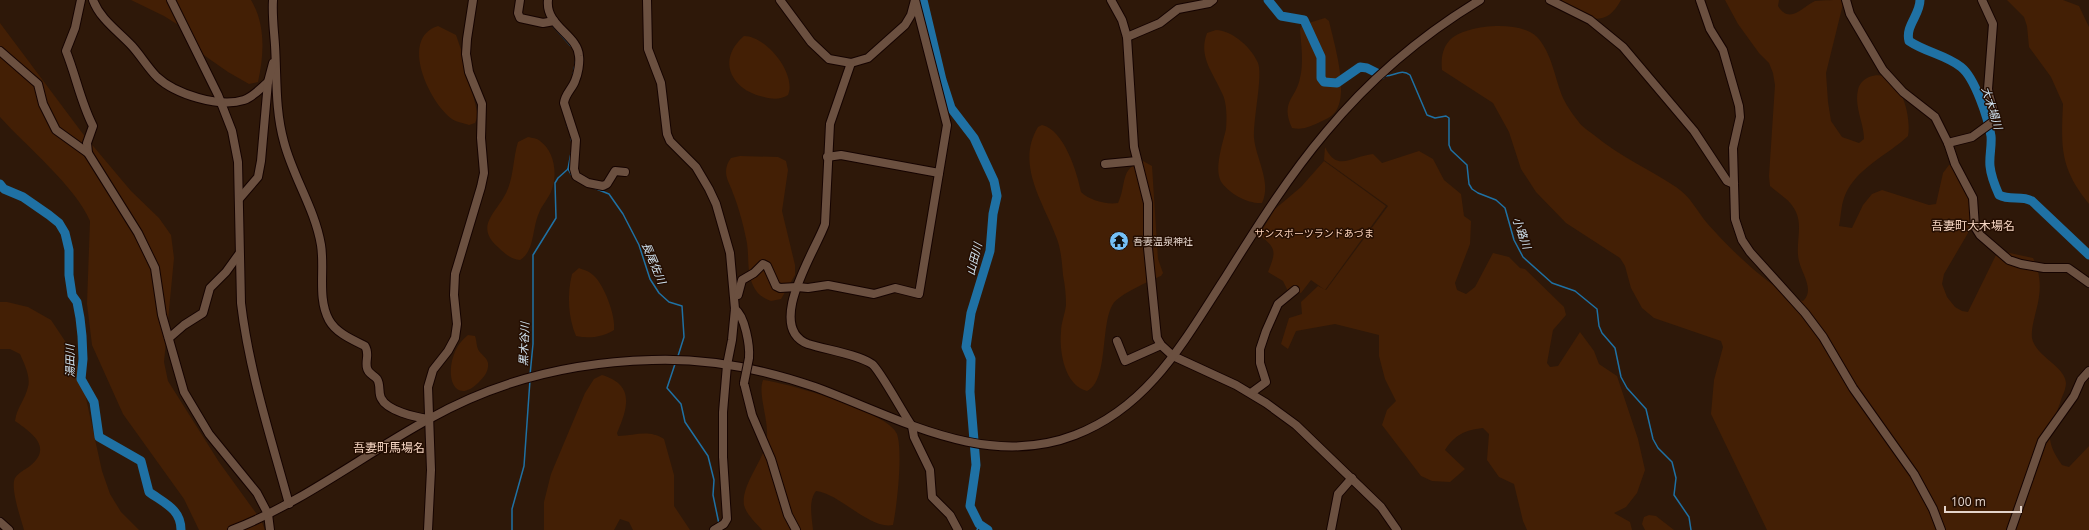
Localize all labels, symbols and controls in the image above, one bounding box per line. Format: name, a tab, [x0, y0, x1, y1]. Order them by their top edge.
water label: 大木場川	[1979, 85, 2007, 132]
water label: 小路川	[1510, 215, 1536, 252]
district label: 吾妻町大木場名	[1931, 217, 2015, 234]
park label: サンスポーツランドあづま	[1254, 226, 1374, 240]
temple icon: 吾妻温泉神社	[1108, 230, 1130, 252]
place label: 吾妻温泉神社	[1133, 234, 1193, 248]
water label: 長尾佐川	[639, 240, 670, 287]
water label: 山田川	[962, 240, 985, 277]
water label: 黒木谷川	[515, 321, 532, 366]
water label: 湯田川	[62, 344, 77, 378]
district label: 吾妻町馬場名	[353, 439, 425, 456]
scale bar	[1945, 488, 2021, 514]
text: 100 m	[1951, 493, 1986, 510]

